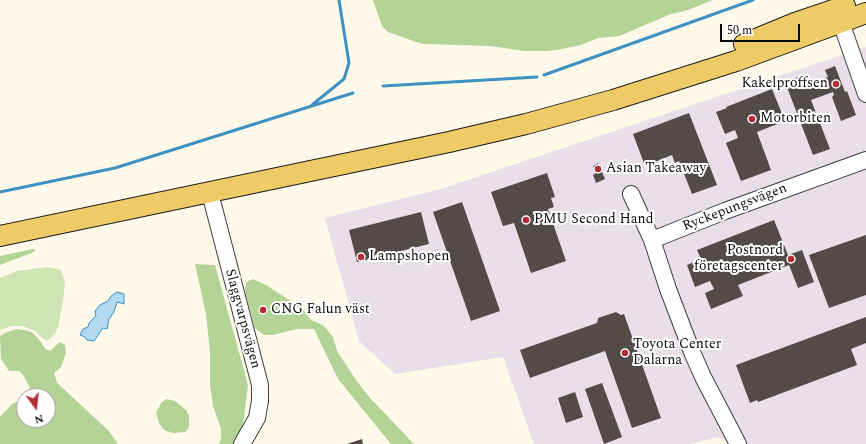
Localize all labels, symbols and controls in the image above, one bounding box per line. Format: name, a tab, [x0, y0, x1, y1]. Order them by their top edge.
scale bar	[722, 16, 802, 42]
text: 50 m	[727, 21, 752, 40]
place label: Kakelproffsen	[741, 76, 828, 92]
marker: Kakelproffsen	[831, 79, 841, 89]
place label: Motorbiten	[760, 111, 831, 127]
marker: Motorbiten	[747, 114, 757, 124]
place label: Asian Takeaway	[606, 161, 706, 177]
marker: Asian Takeaway	[593, 164, 603, 174]
street label: Ryckepungsvägen	[680, 180, 790, 236]
place label: PMU Second Hand	[534, 212, 654, 228]
marker: PMU Second Hand	[521, 215, 531, 225]
place label: Postnord företagscenter	[694, 243, 783, 276]
place label: Lampshopen	[369, 249, 449, 265]
marker: Lampshopen	[356, 252, 366, 262]
marker: Postnord företagscenter	[786, 254, 796, 264]
street label: Slaggvarpsvägen	[221, 267, 263, 371]
place label: CNG Falun väst	[271, 302, 370, 318]
marker: CNG Falun väst	[258, 305, 268, 315]
place label: Toyota Center Dalarna	[633, 337, 721, 370]
marker: Toyota Center Dalarna	[620, 348, 630, 358]
north arrow	[16, 388, 56, 428]
text: N	[32, 410, 46, 428]

